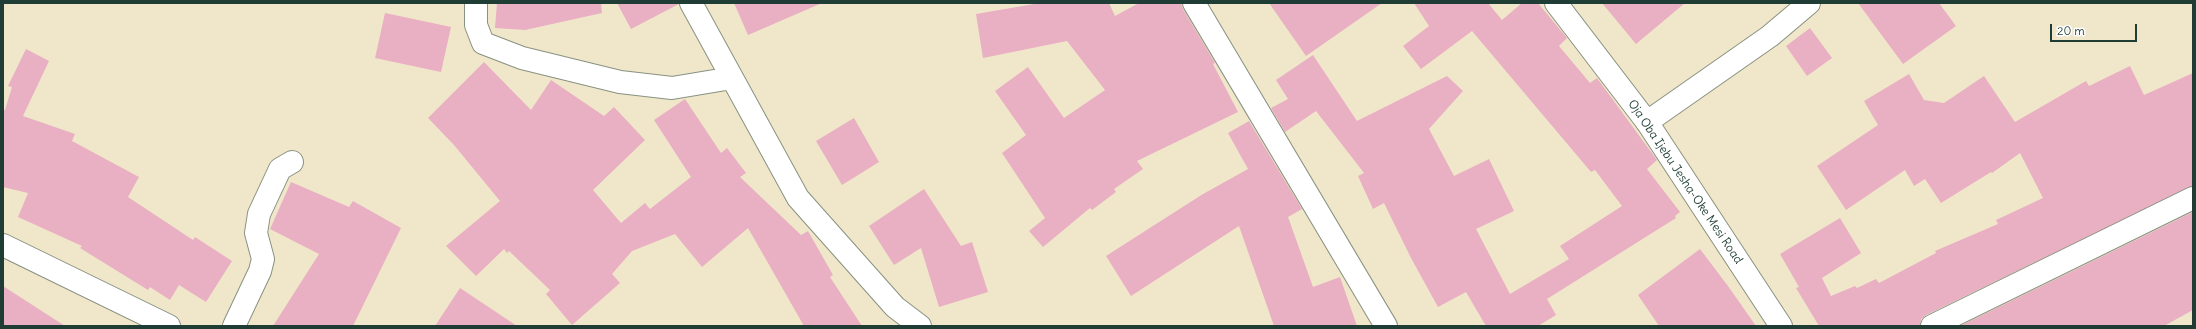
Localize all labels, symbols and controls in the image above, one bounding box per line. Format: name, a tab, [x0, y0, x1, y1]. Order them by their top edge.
scale bar	[2052, 16, 2139, 42]
text: 20 m	[2057, 23, 2085, 38]
street label: Oja Oba Ijebu Jesha-Oke Mesi Road	[1625, 97, 1745, 267]

